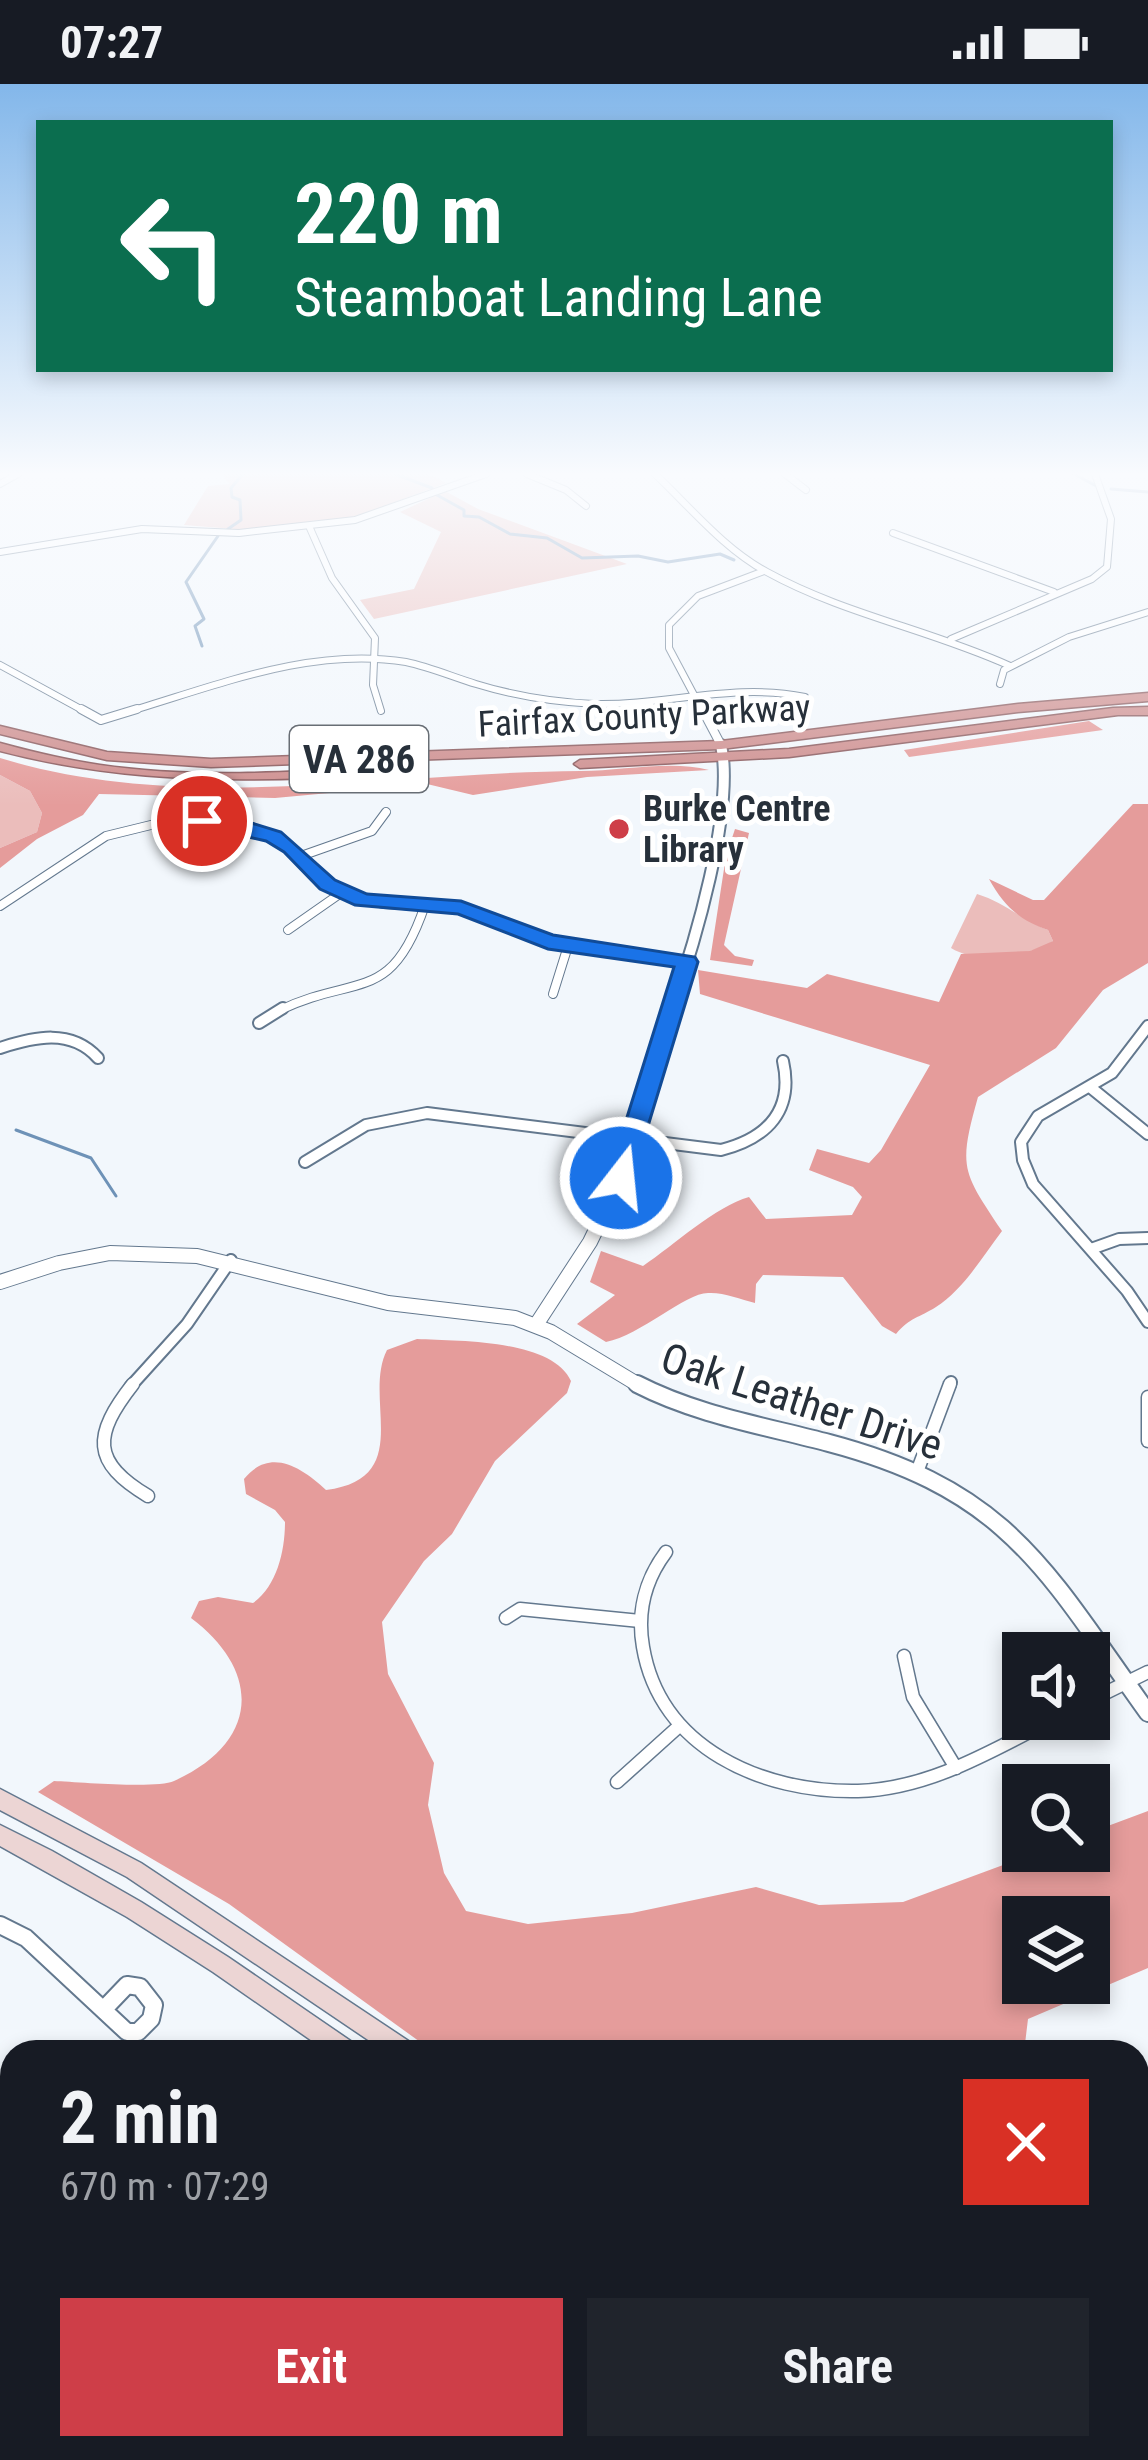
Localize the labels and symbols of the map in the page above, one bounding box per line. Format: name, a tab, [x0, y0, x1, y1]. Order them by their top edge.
street label: Fairfax County Parkway	[477, 686, 811, 746]
road number: VA 286	[290, 726, 428, 792]
pin	[151, 770, 253, 872]
place label: Burke Centre Library	[643, 788, 831, 871]
marker: Burke Centre Library	[606, 816, 632, 842]
position arrow	[558, 1115, 684, 1241]
street label: Oak Leather Drive	[655, 1333, 948, 1470]

